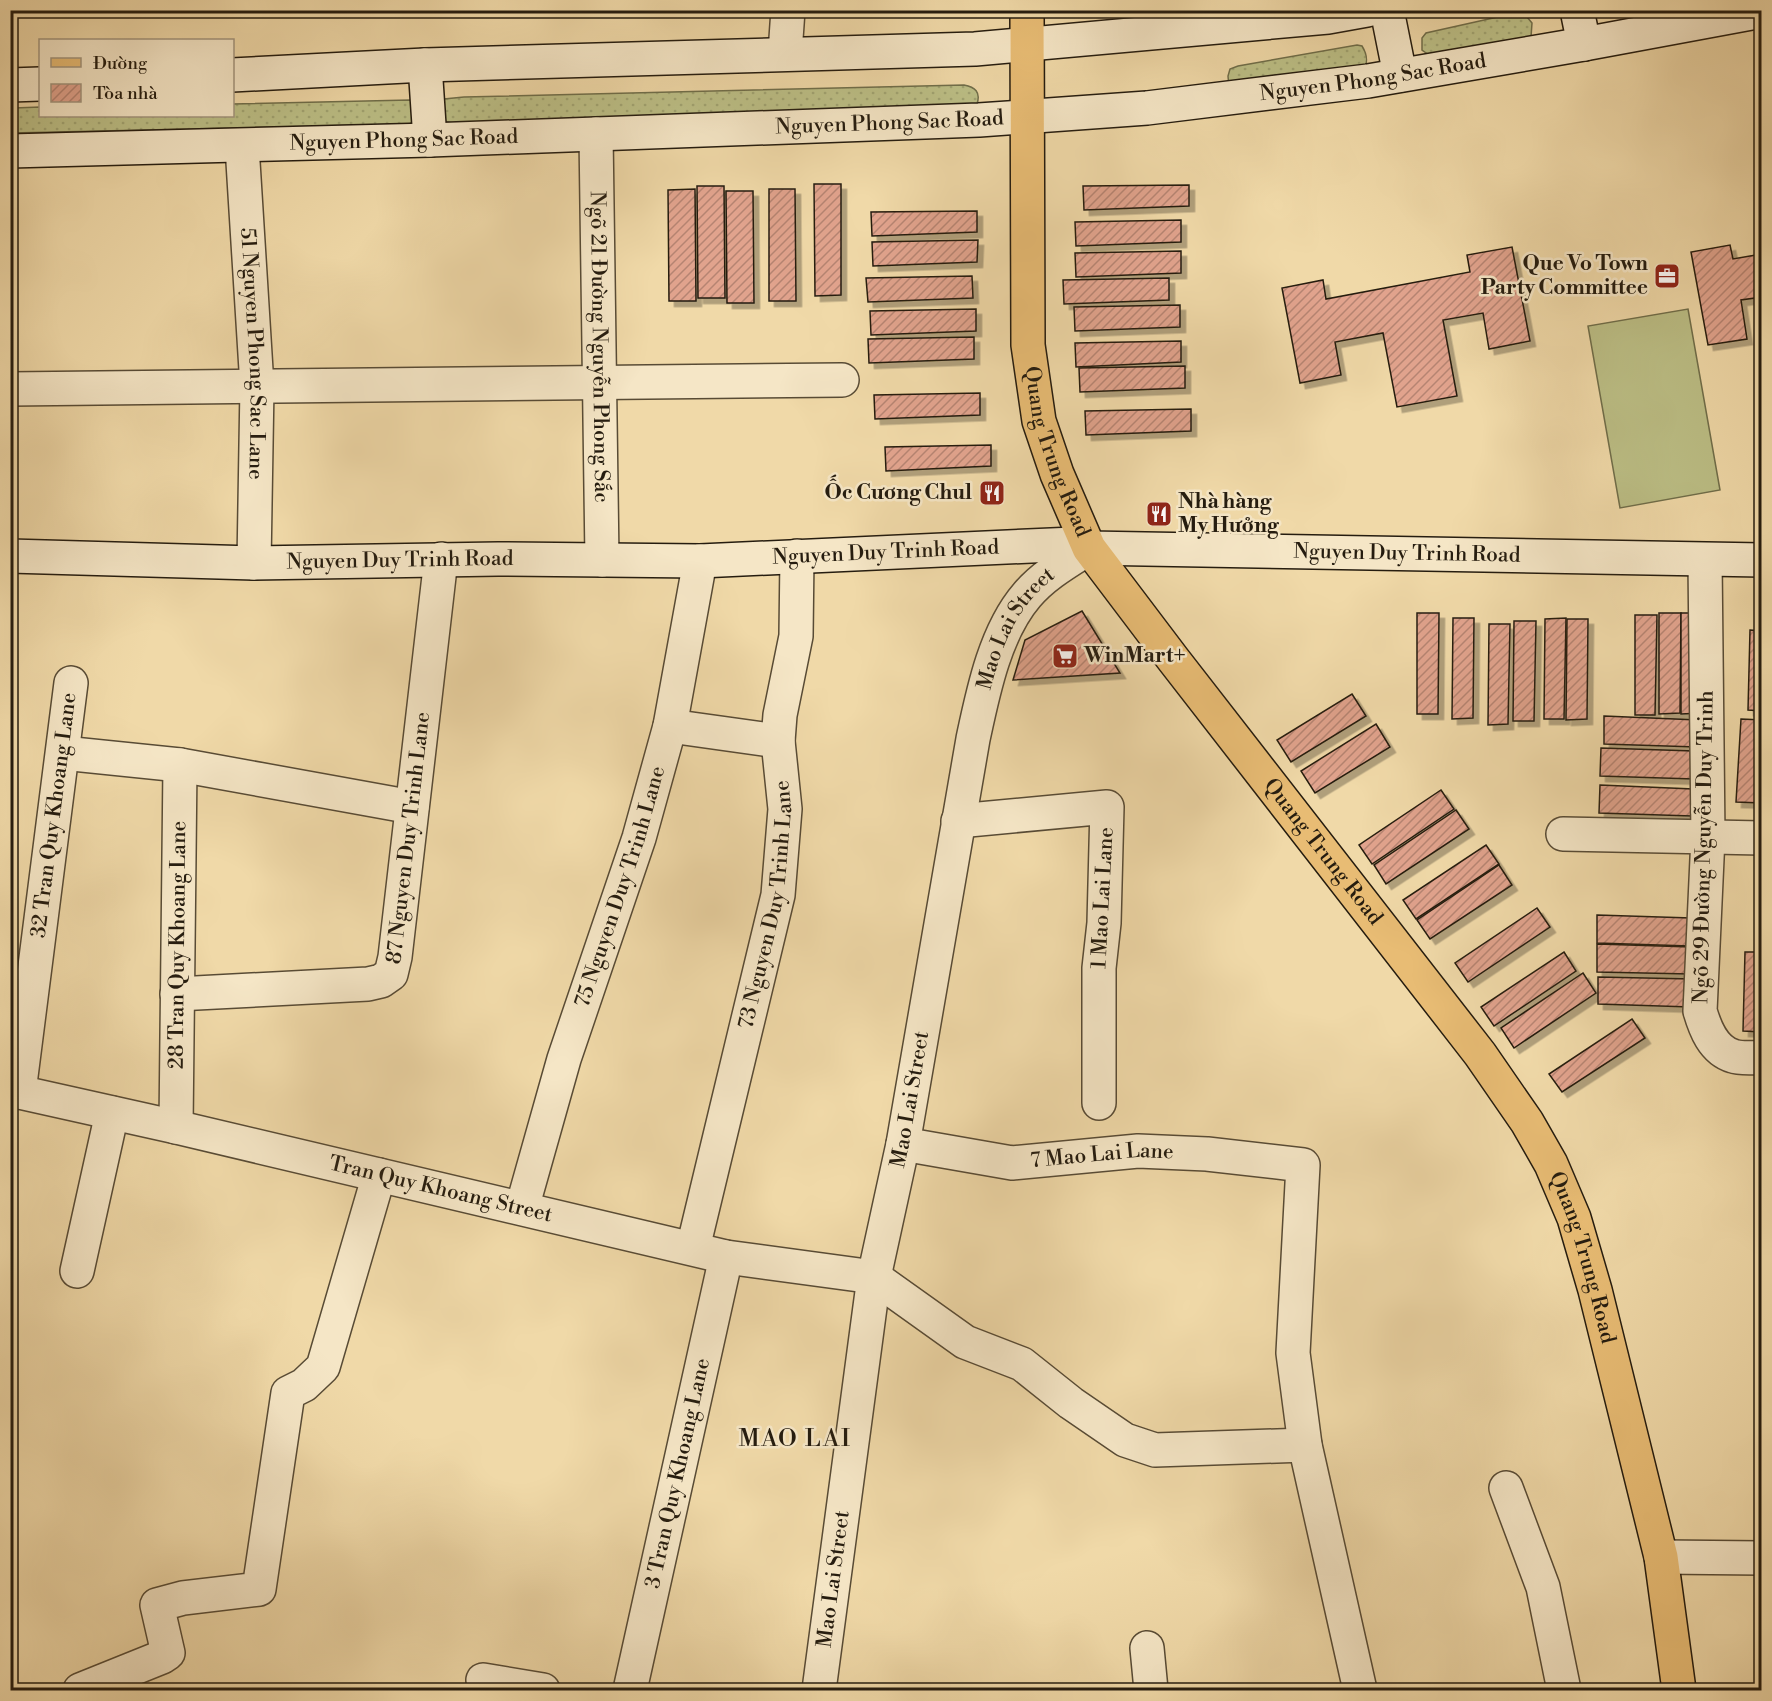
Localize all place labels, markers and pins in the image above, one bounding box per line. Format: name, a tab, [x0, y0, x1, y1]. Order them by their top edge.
place label: Que Vo Town Party Committee	[1481, 251, 1648, 301]
office icon: Que Vo Town Party Committee	[1652, 261, 1682, 291]
place label: Ốc Cương Chul	[824, 474, 972, 506]
restaurant icon: Ốc Cương Chul	[977, 478, 1007, 508]
place label: Nhà hàng My Hưởng	[1178, 489, 1280, 539]
restaurant icon: Nhà hàng My Hưởng	[1144, 499, 1174, 529]
supermarket icon: WinMart+	[1050, 641, 1080, 671]
place label: WinMart+	[1083, 643, 1186, 669]

